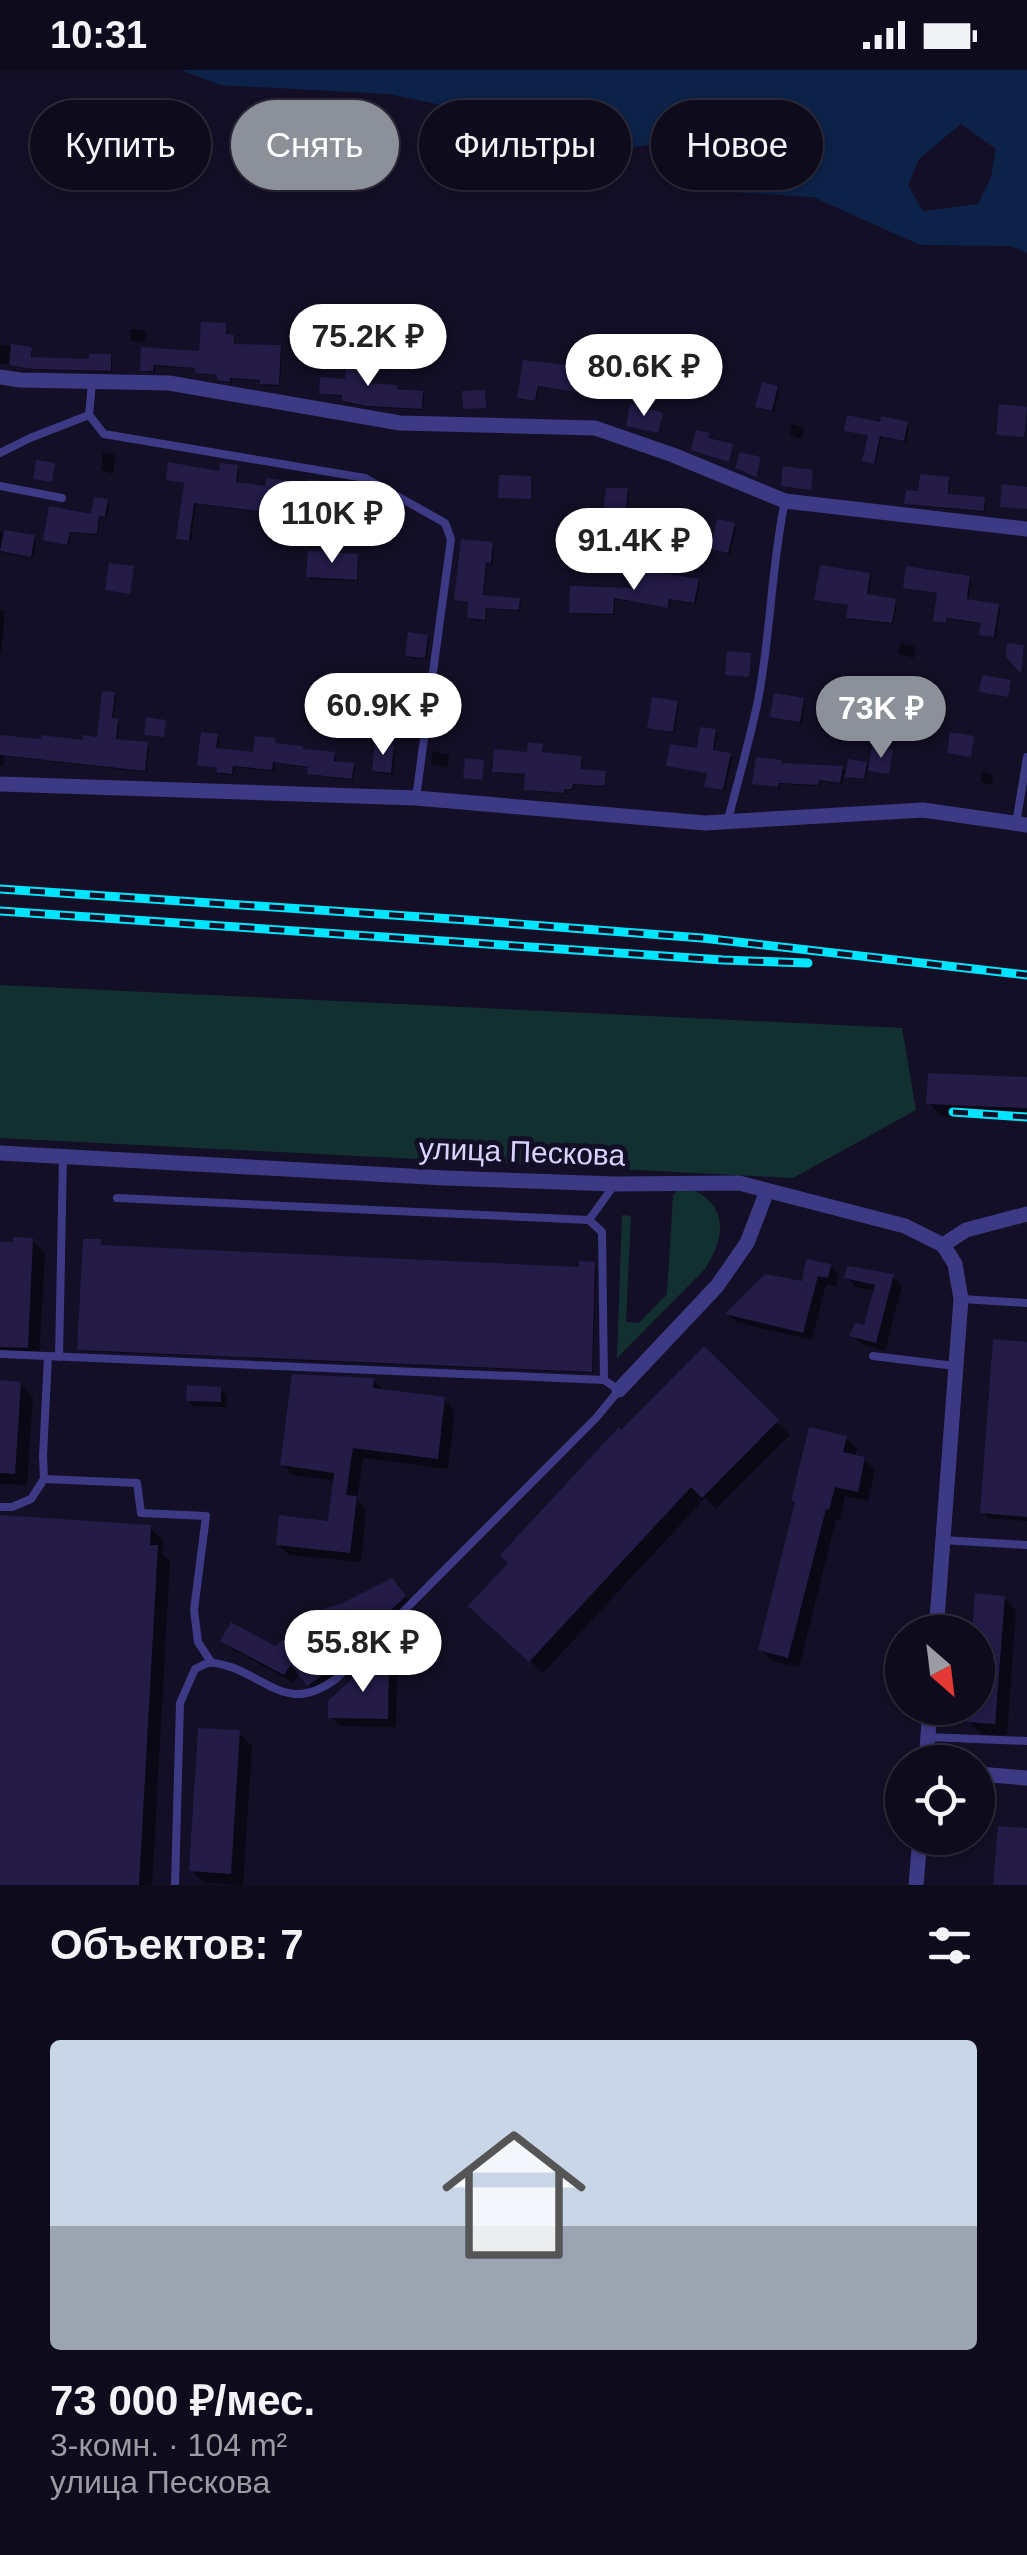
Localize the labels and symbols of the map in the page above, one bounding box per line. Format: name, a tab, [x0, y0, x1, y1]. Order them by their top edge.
pin: 75.2K ₽	[276, 304, 460, 389]
pin: 80.6K ₽	[552, 334, 736, 419]
pin: 110K ₽	[251, 481, 413, 566]
pin: 91.4K ₽	[542, 508, 726, 593]
pin: 60.9K ₽	[291, 673, 475, 758]
pin: 73K ₽	[811, 676, 951, 761]
street label: улица Пескова	[418, 1131, 626, 1172]
pin: 55.8K ₽	[271, 1610, 455, 1695]
north arrow	[885, 1615, 995, 1725]

